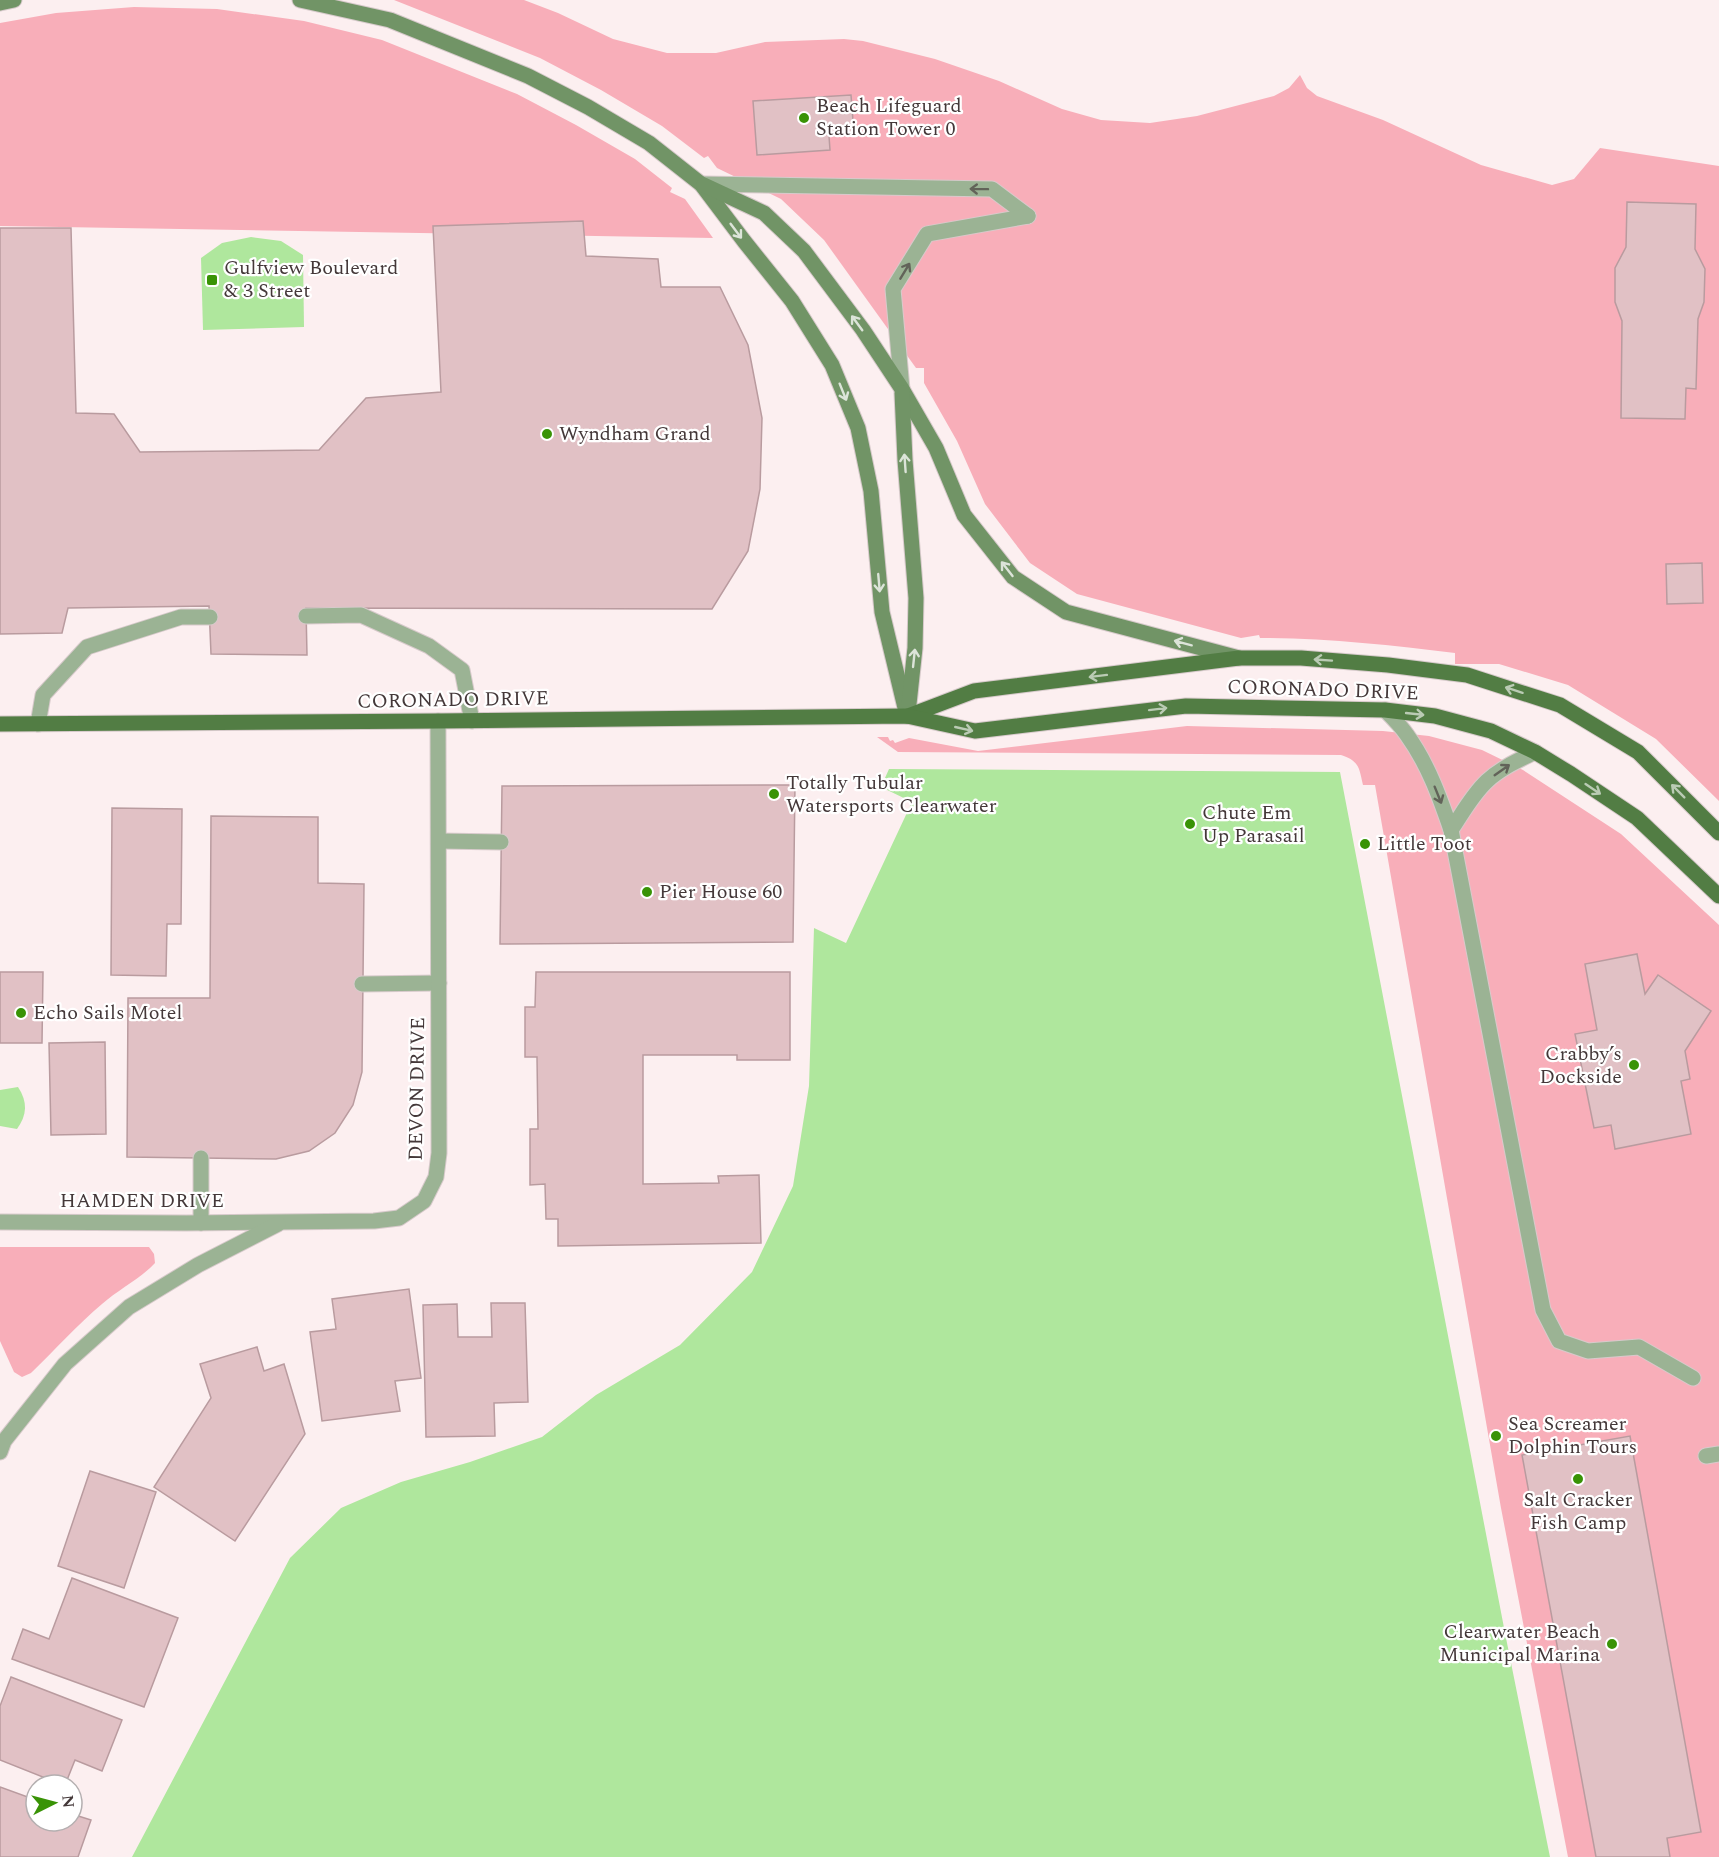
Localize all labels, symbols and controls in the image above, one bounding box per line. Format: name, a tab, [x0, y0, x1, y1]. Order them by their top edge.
place label: Beach Lifeguard Station Tower 0	[816, 91, 962, 144]
marker: Beach Lifeguard Station Tower 0	[797, 111, 811, 125]
one-way arrow	[969, 183, 989, 194]
one-way arrow	[730, 222, 742, 238]
place label: Gulfview Boulevard & 3 Street	[224, 253, 398, 306]
one-way arrow	[899, 263, 911, 280]
marker: Gulfview Boulevard & 3 Street	[205, 273, 219, 287]
one-way arrow	[851, 316, 864, 332]
one-way arrow	[838, 382, 849, 401]
place label: Wyndham Grand	[559, 419, 711, 449]
marker: Wyndham Grand	[540, 427, 554, 441]
one-way arrow	[900, 454, 911, 474]
one-way arrow	[1000, 561, 1013, 577]
one-way arrow	[874, 572, 885, 592]
one-way arrow	[1174, 637, 1193, 649]
one-way arrow	[909, 648, 920, 668]
one-way arrow	[1313, 654, 1333, 665]
one-way arrow	[1089, 670, 1108, 681]
street label: CORONADO DRIVE	[1227, 672, 1419, 708]
street label: CORONADO DRIVE	[357, 683, 549, 717]
one-way arrow	[1505, 684, 1524, 695]
one-way arrow	[1147, 704, 1167, 715]
one-way arrow	[1405, 708, 1425, 719]
one-way arrow	[954, 724, 974, 735]
one-way arrow	[1493, 764, 1509, 776]
place label: Totally Tubular Watersports Clearwater	[786, 768, 997, 821]
one-way arrow	[1584, 783, 1601, 795]
one-way arrow	[1670, 784, 1685, 799]
one-way arrow	[1433, 785, 1444, 803]
marker: Totally Tubular Watersports Clearwater	[767, 787, 781, 801]
place label: Chute Em Up Parasail	[1202, 798, 1305, 851]
marker: Chute Em Up Parasail	[1183, 817, 1197, 831]
place label: Little Toot	[1377, 829, 1472, 859]
marker: Little Toot	[1358, 837, 1372, 851]
place label: Pier House 60	[659, 877, 782, 907]
marker: Pier House 60	[640, 885, 654, 899]
place label: Echo Sails Motel	[33, 998, 182, 1028]
marker: Echo Sails Motel	[14, 1006, 28, 1020]
street label: DEVON DRIVE	[401, 1017, 433, 1161]
place label: Crabby’s Dockside	[1540, 1039, 1622, 1092]
marker: Crabby’s Dockside	[1627, 1058, 1641, 1072]
street label: HAMDEN DRIVE	[60, 1186, 224, 1216]
place label: Sea Screamer Dolphin Tours	[1508, 1409, 1637, 1462]
marker: Sea Screamer Dolphin Tours	[1489, 1429, 1503, 1443]
marker: Salt Cracker Fish Camp	[1571, 1472, 1585, 1486]
place label: Salt Cracker Fish Camp	[1523, 1485, 1633, 1538]
place label: Clearwater Beach Municipal Marina	[1439, 1617, 1600, 1670]
marker: Clearwater Beach Municipal Marina	[1605, 1637, 1619, 1651]
north arrow	[24, 1773, 84, 1833]
text: N	[55, 1794, 81, 1809]

